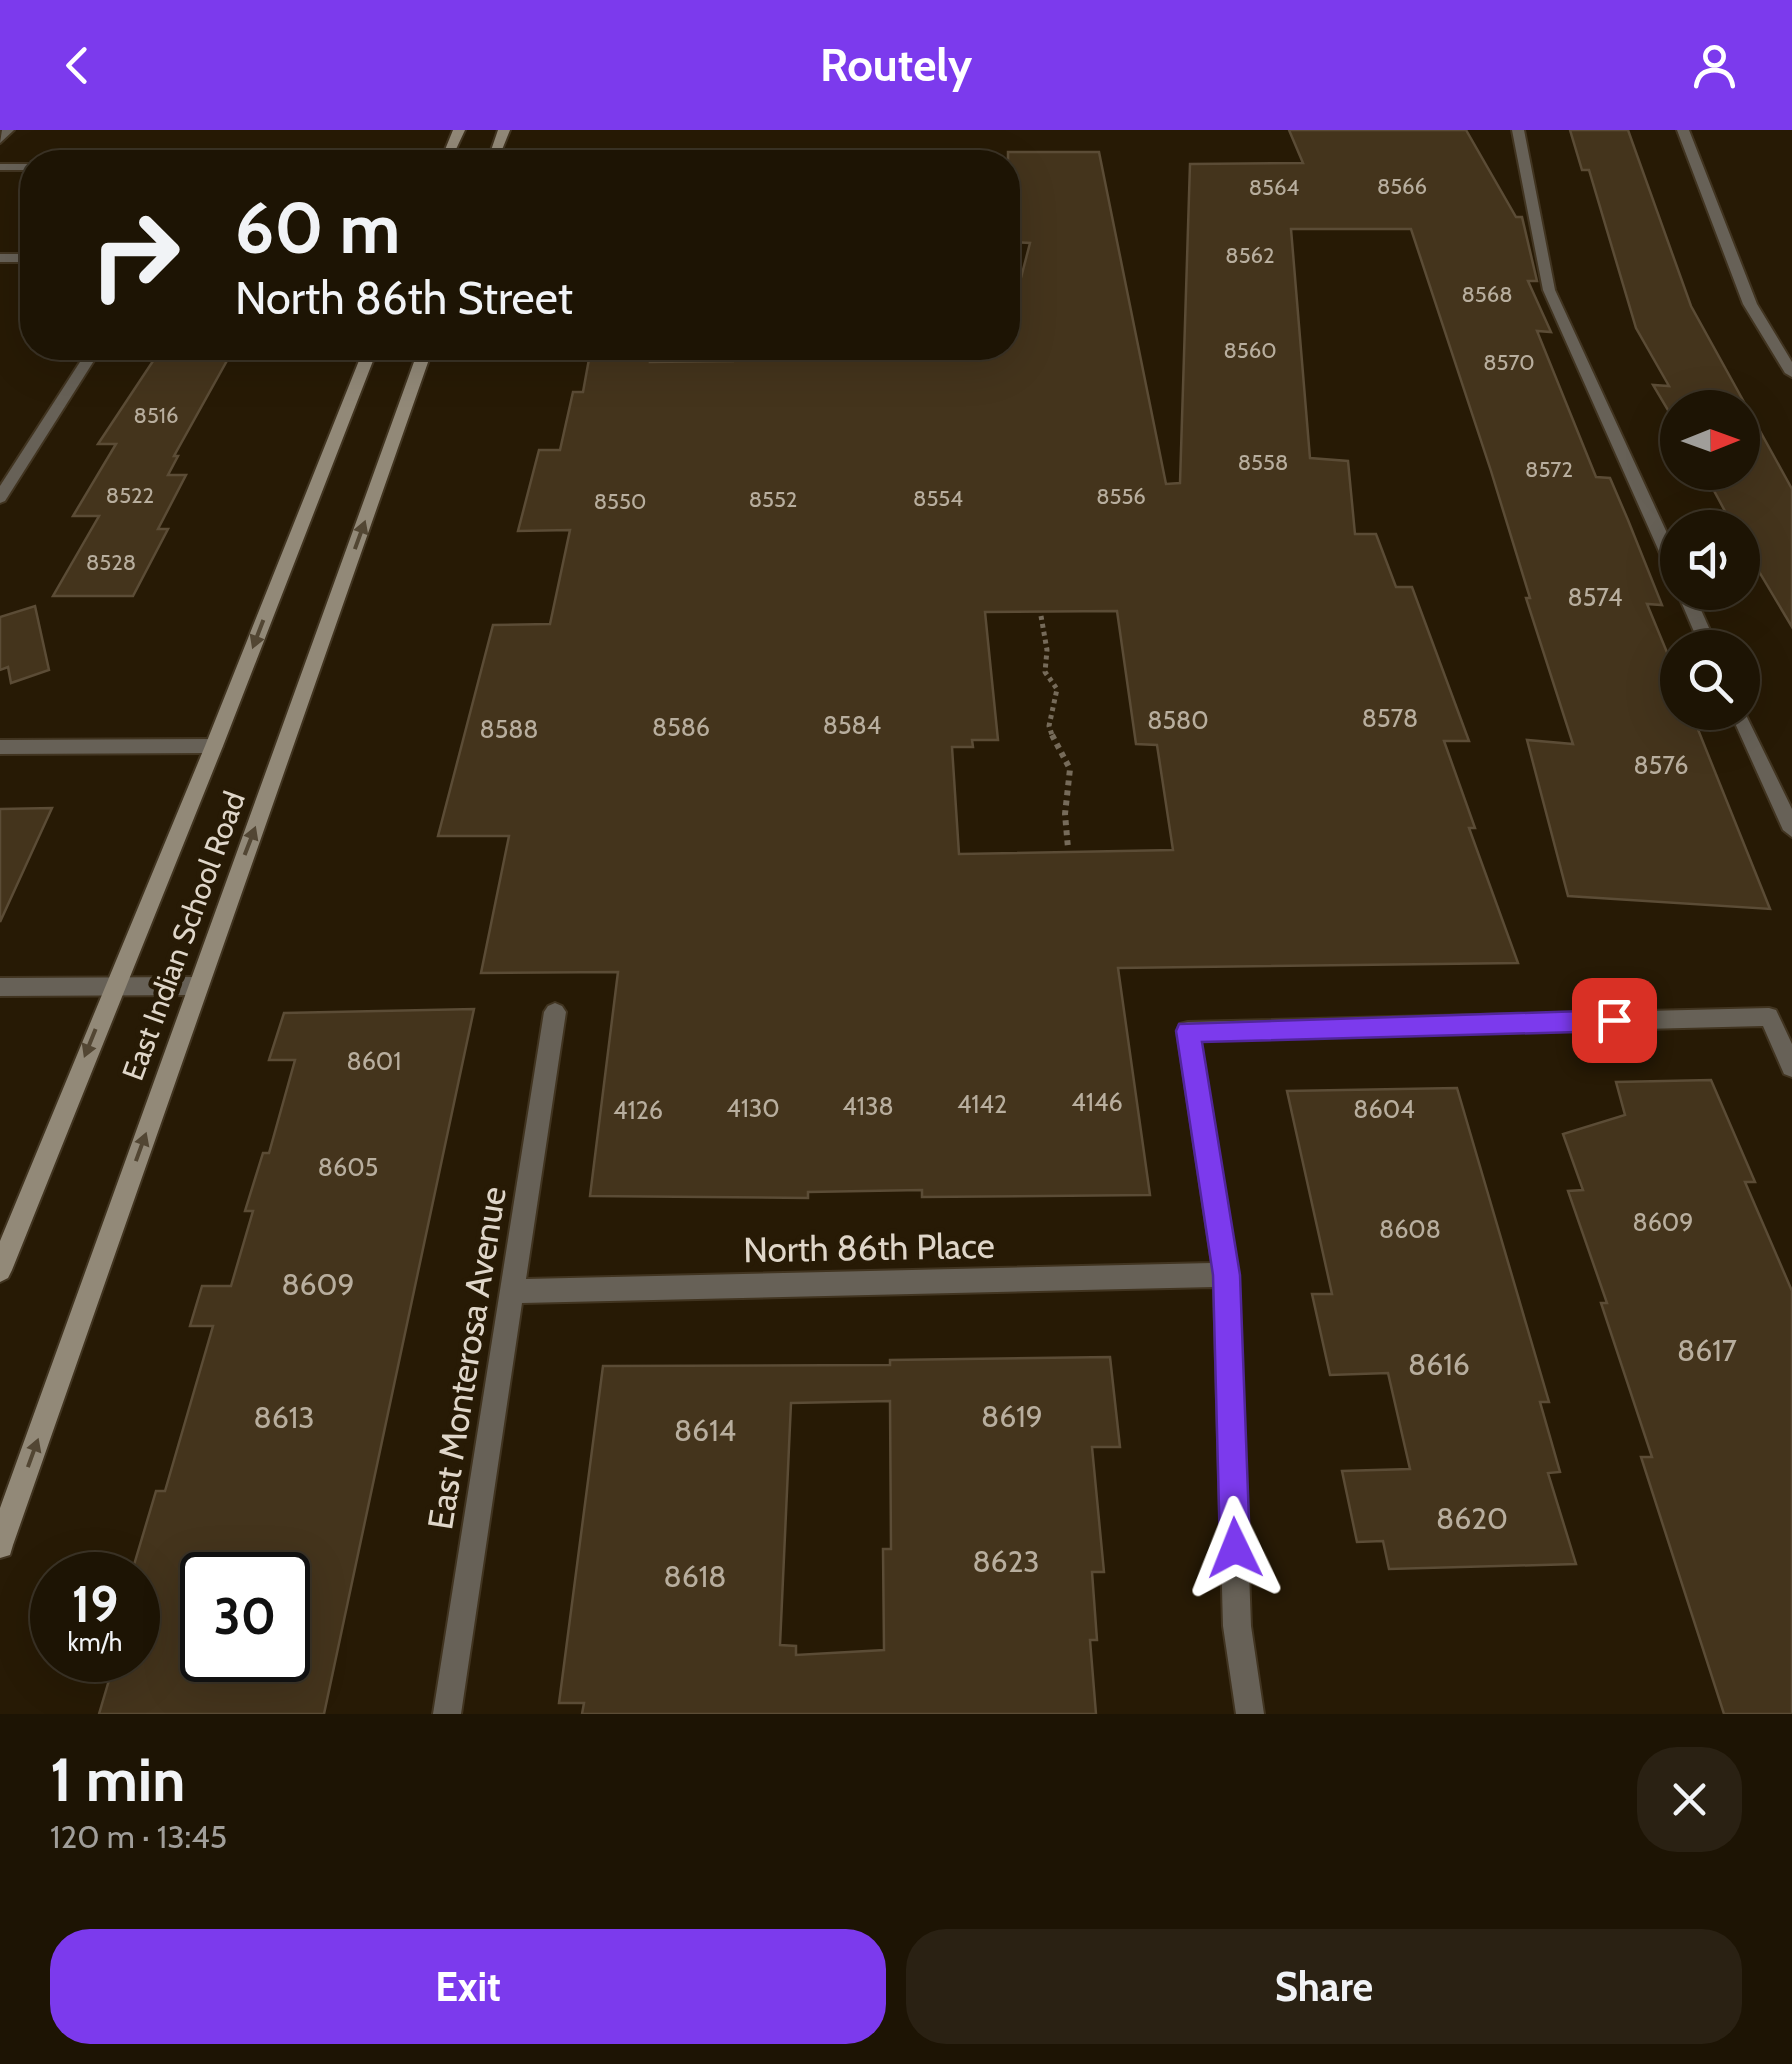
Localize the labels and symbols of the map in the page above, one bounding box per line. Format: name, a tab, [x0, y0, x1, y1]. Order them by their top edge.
house number: 8566	[1377, 173, 1427, 200]
house number: 8564	[1249, 174, 1300, 201]
house number: 8562	[1225, 242, 1275, 269]
house number: 8568	[1461, 281, 1513, 308]
house number: 8560	[1223, 337, 1277, 364]
house number: 8570	[1483, 349, 1535, 376]
north arrow	[1660, 390, 1760, 490]
house number: 8516	[134, 402, 178, 429]
house number: 8558	[1238, 449, 1288, 476]
house number: 8572	[1525, 456, 1573, 483]
house number: 8522	[106, 482, 154, 509]
house number: 8556	[1096, 483, 1146, 510]
house number: 8554	[913, 485, 963, 512]
house number: 8552	[749, 486, 797, 513]
house number: 8550	[594, 488, 646, 515]
one-way arrow	[353, 519, 368, 549]
house number: 8528	[86, 549, 136, 576]
house number: 8574	[1568, 582, 1622, 612]
one-way arrow	[250, 619, 266, 649]
house number: 8578	[1362, 703, 1418, 733]
house number: 8580	[1147, 705, 1209, 735]
house number: 8584	[823, 710, 881, 740]
house number: 8586	[652, 712, 710, 742]
house number: 8588	[480, 714, 538, 744]
house number: 8576	[1634, 750, 1688, 780]
street label: East Indian School Road	[114, 786, 253, 1085]
one-way arrow	[243, 825, 258, 855]
pin	[1572, 978, 1657, 1063]
one-way arrow	[82, 1028, 98, 1058]
house number: 8601	[347, 1046, 401, 1076]
house number: 4146	[1071, 1087, 1123, 1117]
house number: 4142	[957, 1089, 1007, 1119]
house number: 4138	[842, 1091, 894, 1121]
house number: 4130	[726, 1093, 780, 1123]
house number: 8604	[1353, 1094, 1415, 1124]
house number: 4126	[613, 1095, 663, 1125]
one-way arrow	[134, 1131, 149, 1161]
house number: 8605	[318, 1152, 378, 1182]
street label: East Monterosa Avenue	[418, 1183, 515, 1532]
house number: 8609	[1632, 1207, 1694, 1237]
house number: 8608	[1379, 1214, 1441, 1244]
street label: North 86th Place	[743, 1224, 995, 1271]
house number: 8609	[281, 1266, 355, 1303]
house number: 8617	[1677, 1332, 1737, 1369]
house number: 8616	[1408, 1346, 1470, 1383]
house number: 8619	[981, 1398, 1043, 1435]
house number: 8613	[254, 1399, 315, 1436]
house number: 8614	[674, 1412, 736, 1449]
one-way arrow	[26, 1438, 41, 1468]
position arrow	[1183, 1496, 1287, 1600]
house number: 8620	[1436, 1500, 1508, 1537]
house number: 8623	[972, 1543, 1040, 1580]
speed limit sign: 30	[180, 1552, 310, 1682]
house number: 8618	[664, 1558, 726, 1595]

